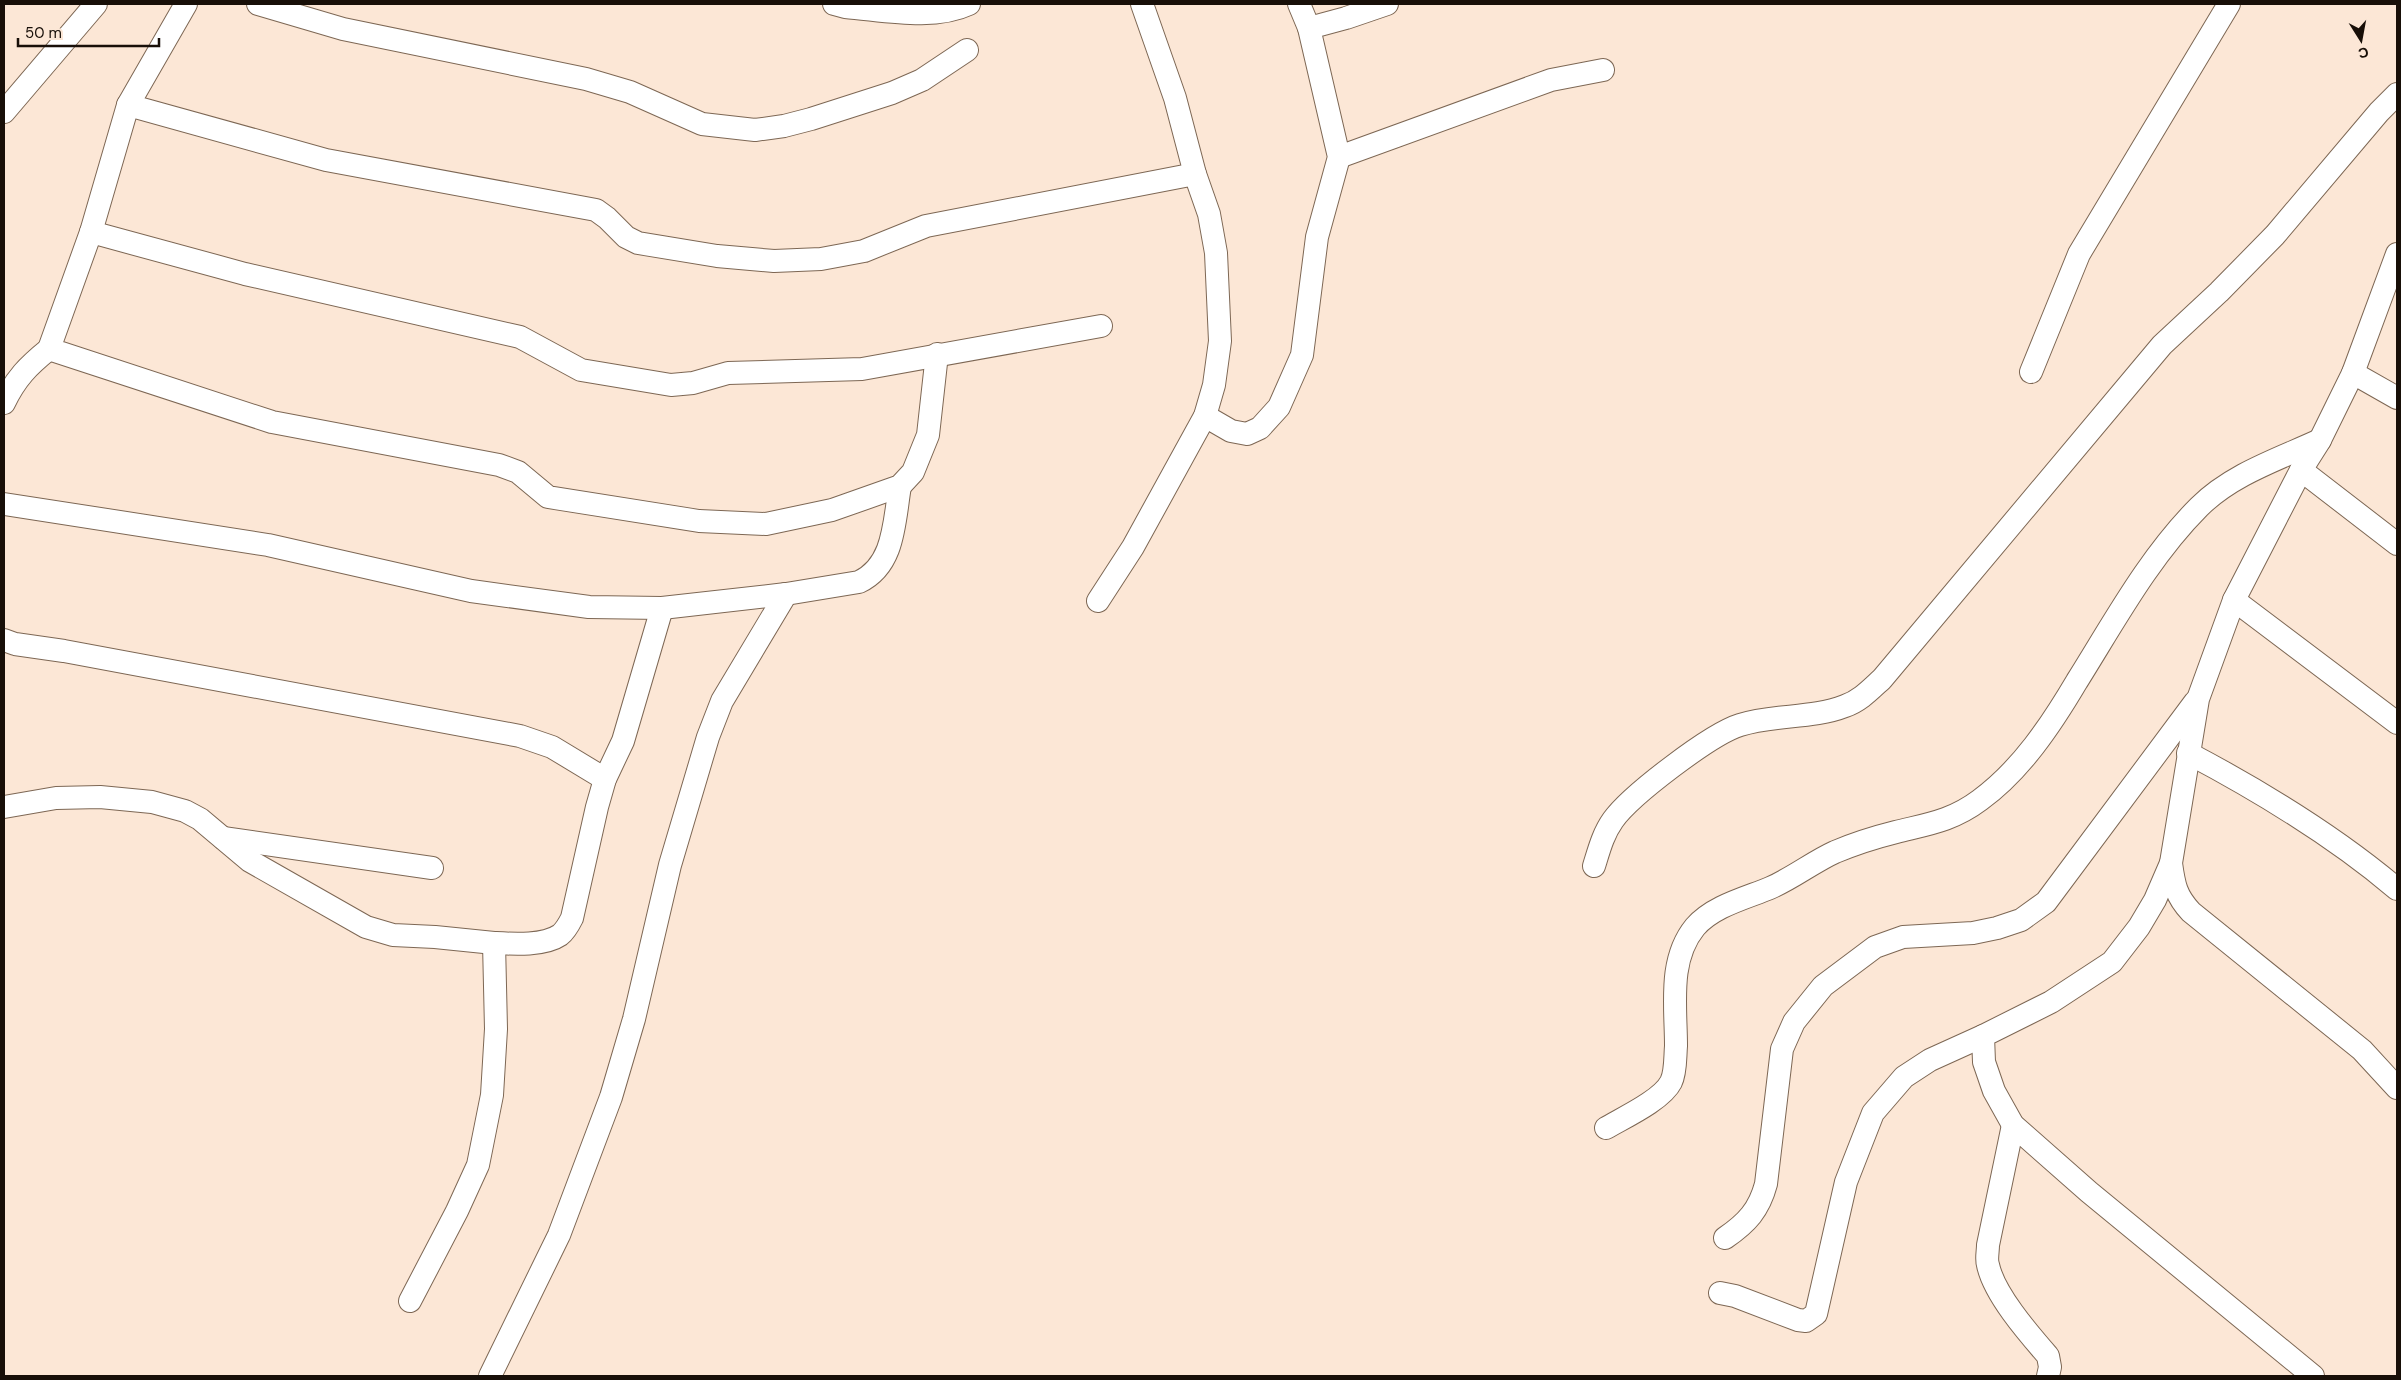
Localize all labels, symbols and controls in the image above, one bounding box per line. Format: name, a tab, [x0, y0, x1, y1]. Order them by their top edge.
scale bar	[18, 15, 159, 47]
north arrow	[2336, 15, 2386, 65]
text: 50 m	[25, 23, 62, 43]
text: С	[2357, 43, 2370, 63]

